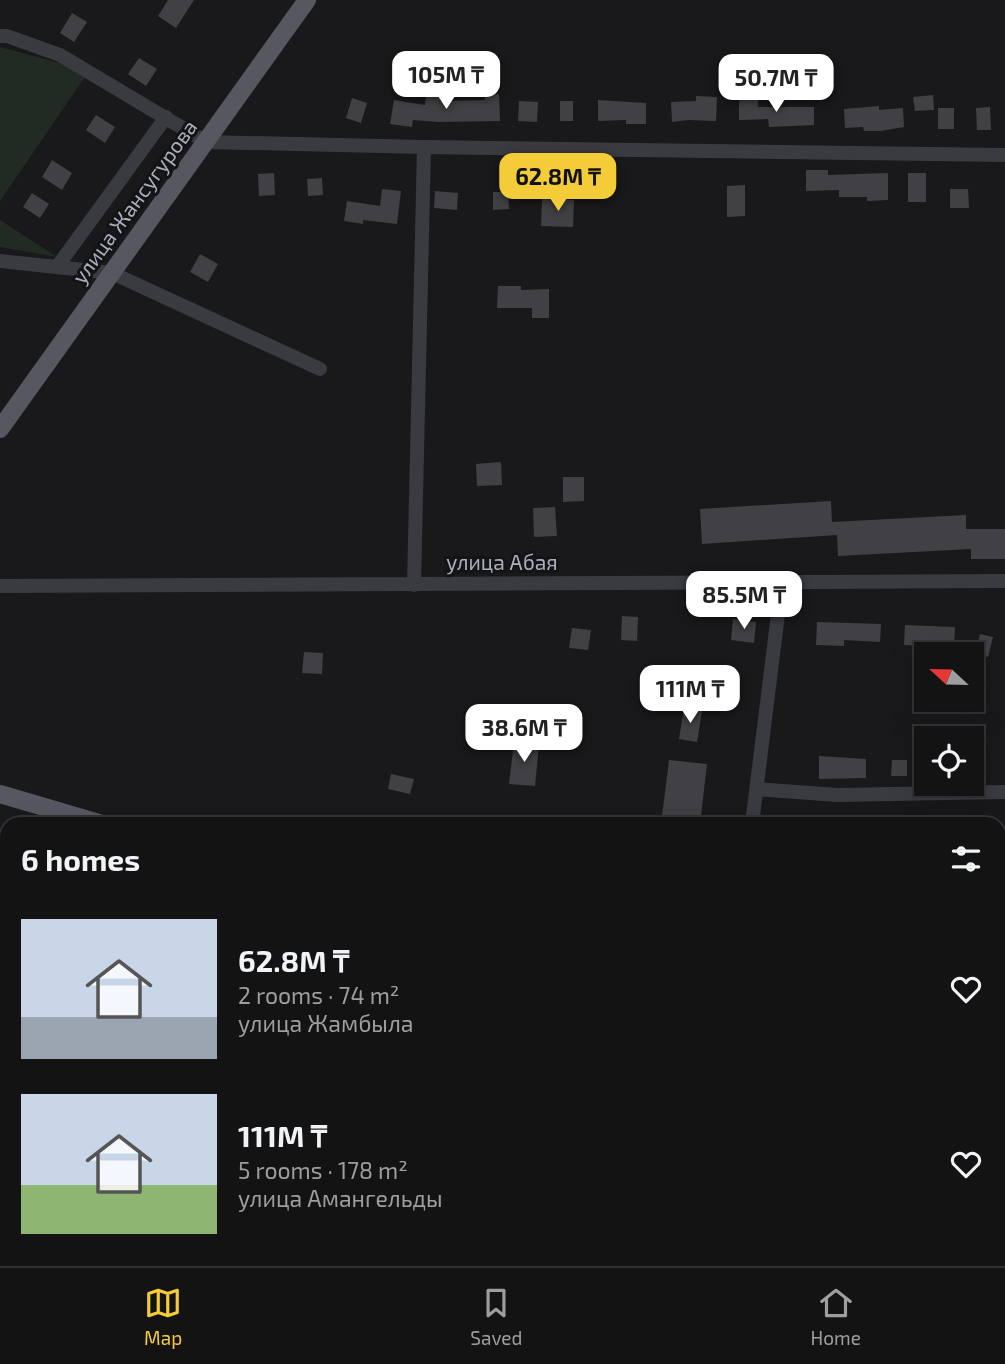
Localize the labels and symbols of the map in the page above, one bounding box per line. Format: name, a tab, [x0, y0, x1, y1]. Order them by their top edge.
pin: 105M ₸	[389, 52, 503, 111]
pin: 50.7M ₸	[711, 54, 841, 114]
street label: улица Жансугурова	[66, 114, 202, 288]
pin: 62.8M ₸	[493, 154, 623, 213]
street label: улица Абая	[446, 549, 558, 575]
pin: 85.5M ₸	[679, 572, 809, 631]
north arrow	[914, 642, 984, 712]
pin: 111M ₸	[633, 666, 747, 725]
pin: 38.6M ₸	[459, 704, 589, 764]

